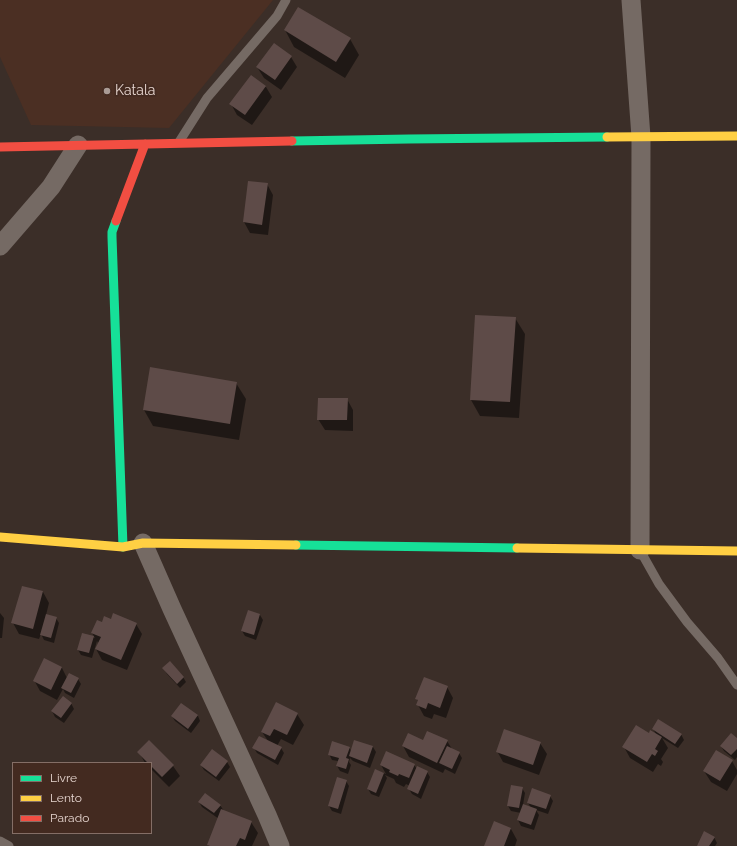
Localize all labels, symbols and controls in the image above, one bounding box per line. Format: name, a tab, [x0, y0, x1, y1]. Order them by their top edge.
place label: Katala	[115, 83, 155, 99]
marker: Katala	[102, 86, 112, 96]
legend	[12, 762, 152, 834]
text: Livre	[50, 771, 77, 785]
text: Lento	[50, 791, 82, 805]
text: Parado	[50, 811, 89, 825]

